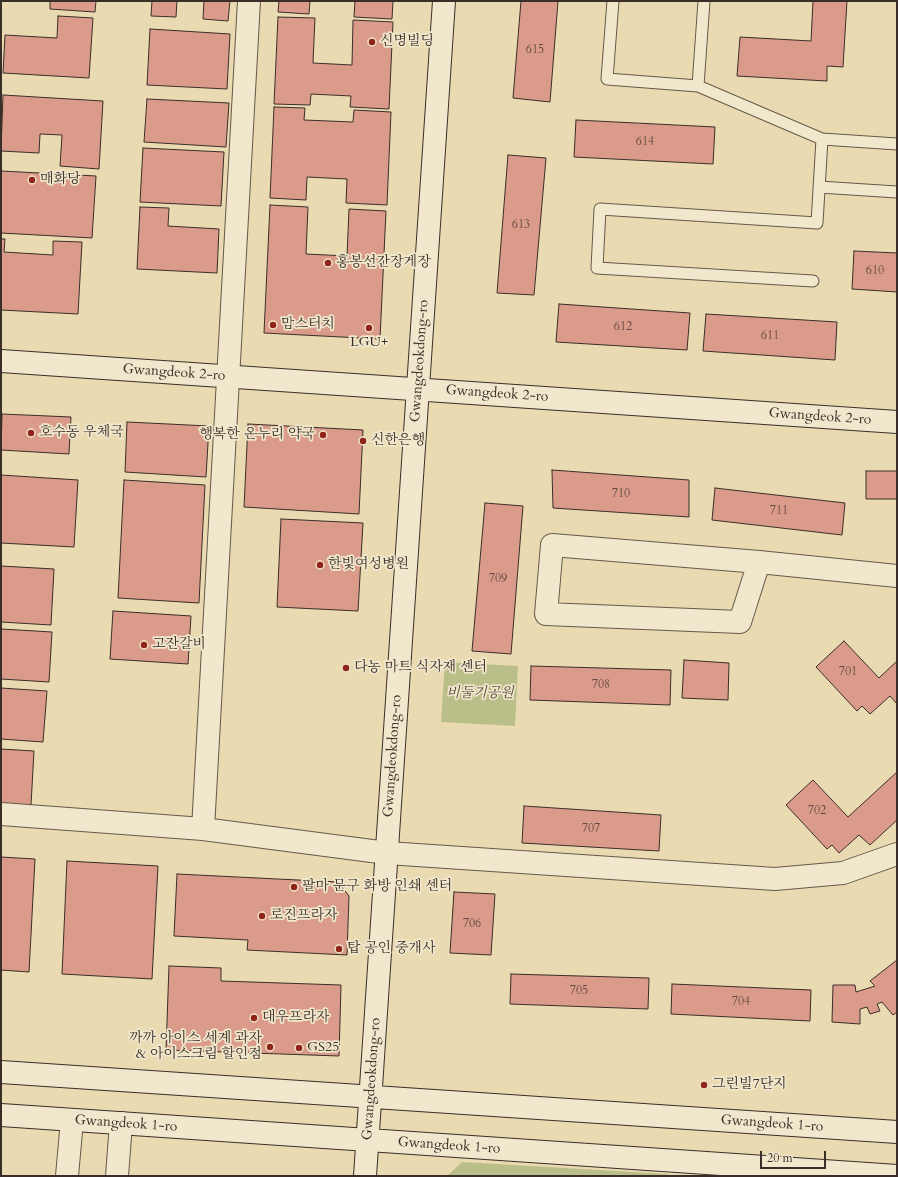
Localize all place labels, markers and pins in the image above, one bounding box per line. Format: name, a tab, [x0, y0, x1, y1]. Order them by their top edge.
place label: 신명빌딩	[380, 34, 434, 50]
marker: 신명빌딩	[367, 37, 377, 47]
place label: 매화당	[40, 172, 81, 188]
marker: 매화당	[27, 175, 37, 185]
place label: 홍봉선간장게장	[336, 255, 431, 271]
marker: 홍봉선간장게장	[323, 258, 333, 268]
place label: 맘스터치	[281, 317, 335, 333]
marker: 맘스터치	[268, 320, 278, 330]
marker: LGU+	[364, 323, 374, 333]
place label: LGU+	[350, 335, 388, 351]
place label: 호수동 우체국	[39, 425, 124, 441]
place label: 행복한 온누리 약국	[199, 427, 315, 443]
marker: 호수동 우체국	[26, 428, 36, 438]
marker: 행복한 온누리 약국	[318, 430, 328, 440]
place label: 신한은행	[371, 433, 425, 449]
marker: 신한은행	[358, 436, 368, 446]
place label: 한빛여성병원	[328, 557, 409, 573]
marker: 한빛여성병원	[315, 560, 325, 570]
place label: 고잔갈비	[152, 637, 206, 653]
marker: 고잔갈비	[139, 640, 149, 650]
place label: 다농 마트 식자재 센터	[354, 660, 487, 676]
marker: 다농 마트 식자재 센터	[341, 663, 351, 673]
place label: 팔마 문구 화방 인쇄 센터	[302, 879, 452, 895]
marker: 팔마 문구 화방 인쇄 센터	[289, 882, 299, 892]
place label: 로진프라자	[270, 908, 338, 924]
marker: 로진프라자	[257, 911, 267, 921]
place label: 탑 공인 중개사	[347, 941, 436, 957]
marker: 탑 공인 중개사	[334, 944, 344, 954]
place label: 대우프라자	[262, 1010, 330, 1026]
marker: 대우프라자	[249, 1013, 259, 1023]
place label: 까까 아이스 세계 과자 & 아이스크림 할인점	[129, 1031, 262, 1064]
place label: GS25	[307, 1040, 339, 1056]
marker: 까까 아이스 세계 과자 & 아이스크림 할인점	[265, 1042, 275, 1052]
marker: GS25	[294, 1043, 304, 1053]
place label: 그린빌7단지	[712, 1077, 787, 1093]
marker: 그린빌7단지	[699, 1080, 709, 1090]

